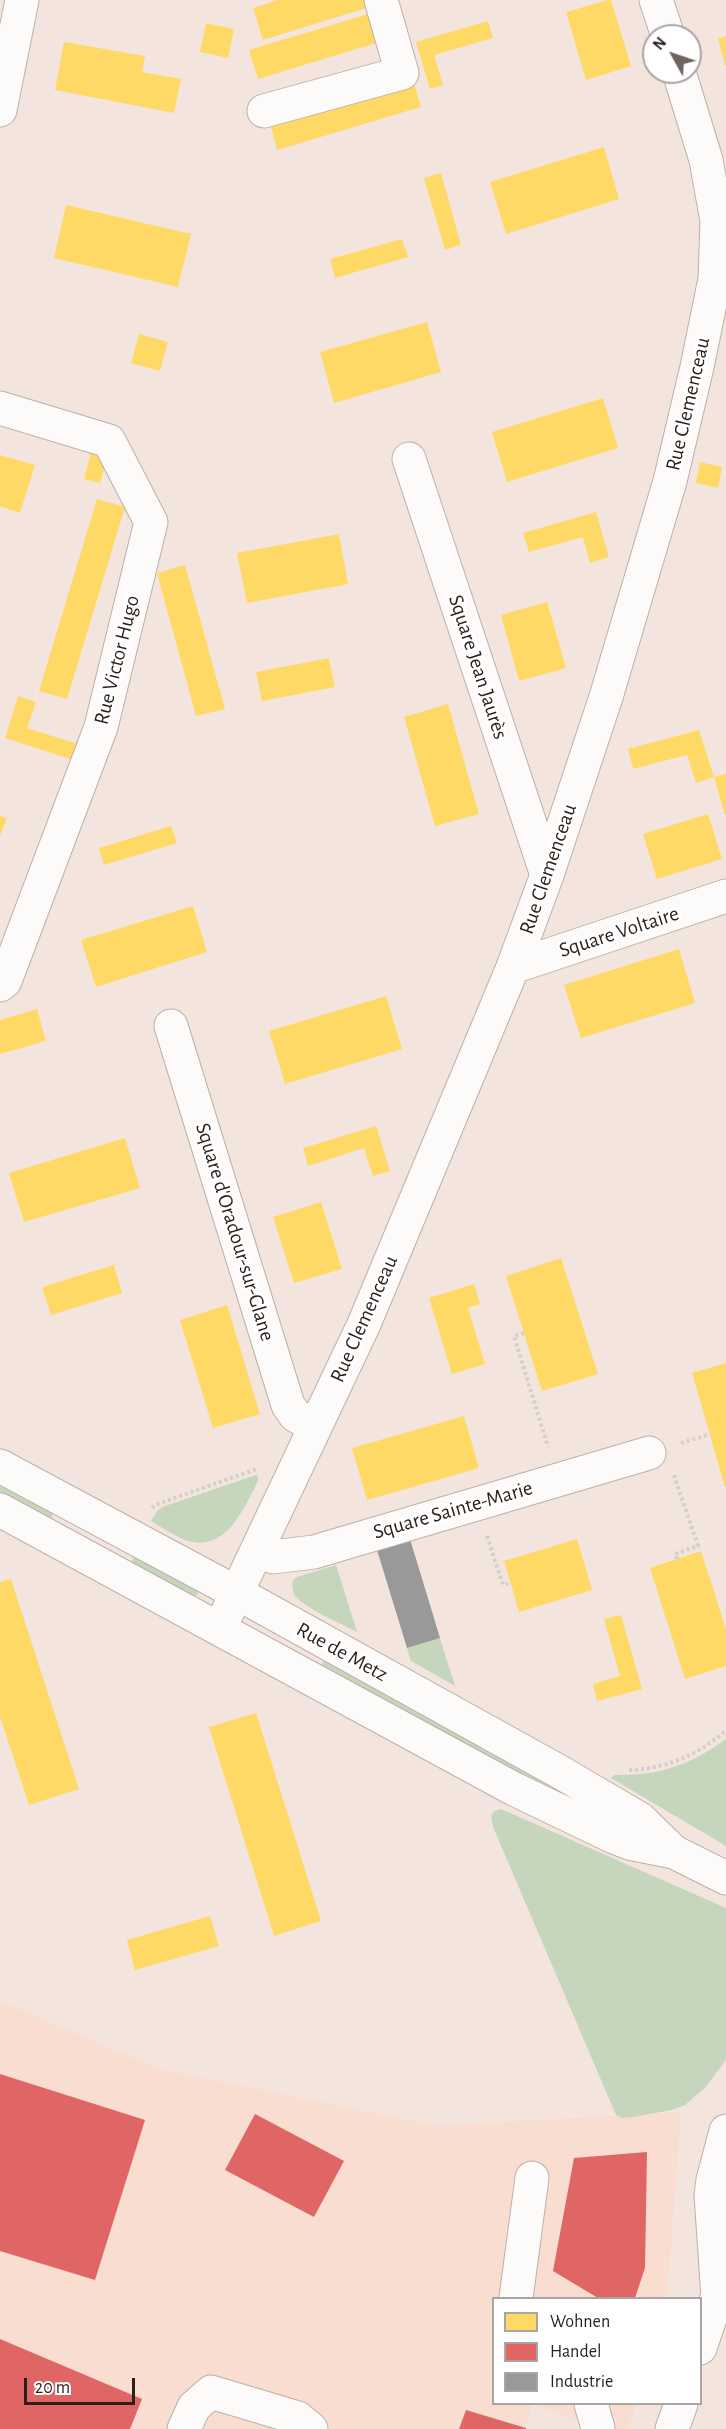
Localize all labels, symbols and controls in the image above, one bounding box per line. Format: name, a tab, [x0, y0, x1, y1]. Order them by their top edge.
north arrow	[642, 24, 702, 84]
text: N	[650, 34, 669, 53]
street label: Rue Clemenceau	[660, 335, 716, 473]
street label: Square Jean Jaurès	[443, 592, 513, 742]
street label: Rue Victor Hugo	[89, 593, 145, 727]
street label: Rue Clemenceau	[514, 800, 582, 938]
street label: Square Voltaire	[556, 901, 682, 963]
street label: Square d'Oradour-sur-Glane	[190, 1120, 280, 1344]
street label: Rue Clemenceau	[325, 1252, 403, 1386]
street label: Square Sainte-Marie	[370, 1475, 536, 1545]
street label: Rue de Metz	[292, 1617, 392, 1687]
legend	[492, 2297, 702, 2405]
text: Wohnen	[550, 2313, 610, 2331]
text: Handel	[550, 2343, 601, 2361]
scale bar	[27, 2366, 138, 2404]
text: Industrie	[550, 2373, 613, 2391]
text: 20 m	[35, 2379, 70, 2397]

